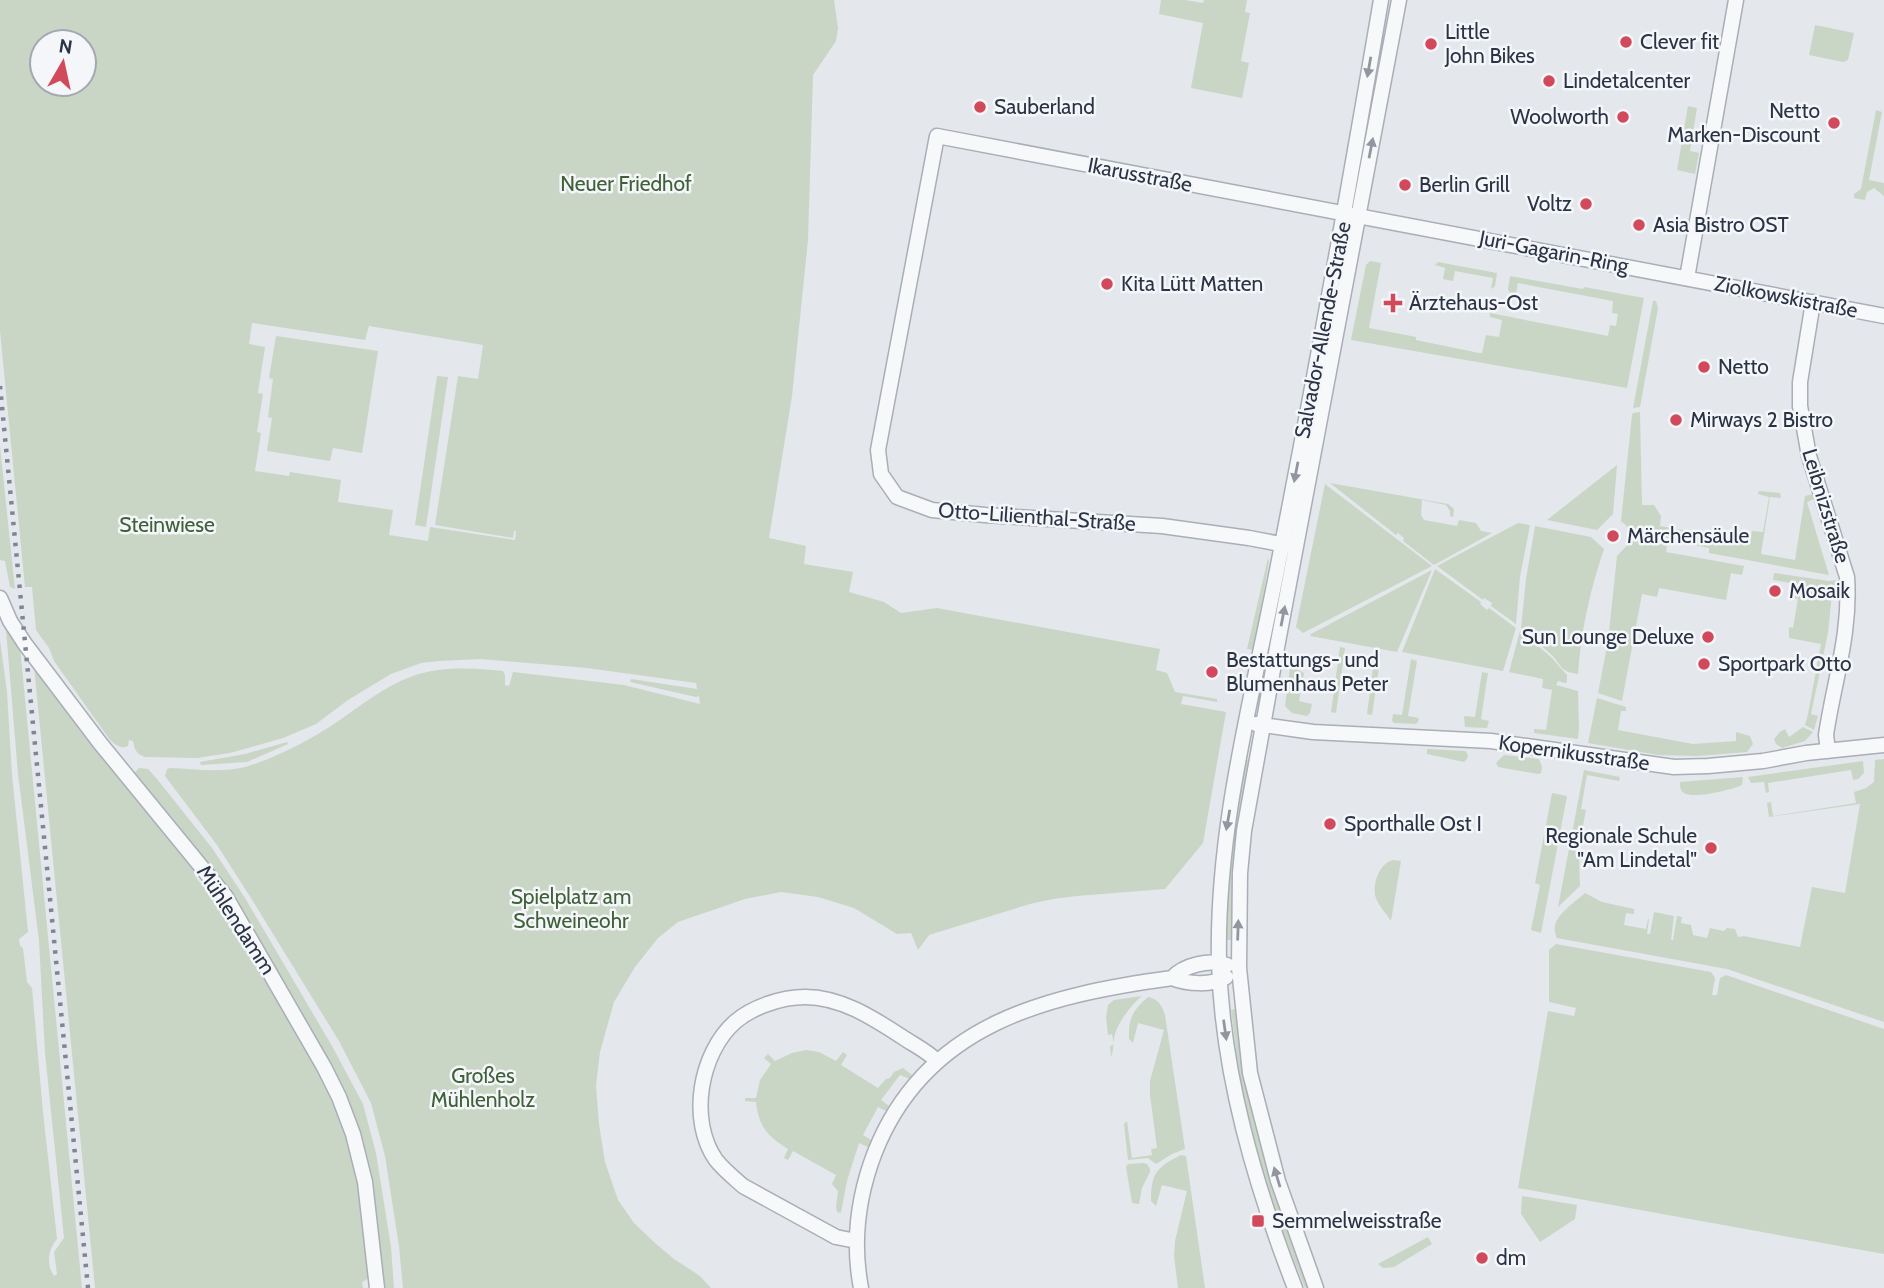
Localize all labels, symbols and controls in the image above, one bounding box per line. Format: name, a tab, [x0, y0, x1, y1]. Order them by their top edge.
place label: Little John Bikes	[1444, 19, 1535, 68]
north arrow	[28, 28, 98, 98]
place label: Clever fit	[1640, 29, 1719, 54]
text: N	[57, 34, 74, 59]
marker: Clever fit	[1618, 34, 1634, 50]
marker: Little John Bikes	[1423, 36, 1439, 52]
one-way arrow	[1364, 56, 1375, 78]
place label: Lindetalcenter	[1563, 68, 1691, 93]
marker: Lindetalcenter	[1541, 73, 1557, 89]
place label: Sauberland	[994, 94, 1095, 119]
place label: Netto Marken-Discount	[1667, 98, 1820, 147]
marker: Sauberland	[972, 99, 988, 115]
place label: Woolworth	[1510, 104, 1609, 129]
marker: Woolworth	[1615, 109, 1631, 125]
marker: Netto Marken-Discount	[1826, 115, 1842, 131]
one-way arrow	[1366, 137, 1377, 159]
street label: Ikarusstraße	[1086, 152, 1195, 197]
park label: Neuer Friedhof	[560, 171, 692, 196]
place label: Berlin Grill	[1419, 172, 1510, 197]
marker: Berlin Grill	[1397, 177, 1413, 193]
place label: Voltz	[1527, 191, 1572, 216]
marker: Voltz	[1578, 196, 1594, 212]
place label: Asia Bistro OST	[1653, 212, 1789, 237]
marker: Asia Bistro OST	[1631, 217, 1647, 233]
street label: Salvador-Allende-Straße	[1289, 219, 1356, 440]
street label: Juri-Gagarin-Ring	[1476, 225, 1631, 278]
street label: Ziolkowskistraße	[1712, 270, 1860, 323]
place label: Kita Lütt Matten	[1121, 271, 1263, 296]
marker: Kita Lütt Matten	[1099, 276, 1115, 292]
place label: Ärztehaus-Ost	[1409, 290, 1538, 315]
marker: Ärztehaus-Ost	[1383, 293, 1403, 313]
place label: Netto	[1718, 354, 1769, 379]
marker: Netto	[1696, 359, 1712, 375]
place label: Mirways 2 Bistro	[1690, 407, 1833, 432]
marker: Mirways 2 Bistro	[1668, 412, 1684, 428]
street label: Leibnizstraße	[1797, 446, 1856, 566]
one-way arrow	[1290, 461, 1301, 483]
street label: Otto-Lilienthal-Straße	[937, 497, 1137, 536]
park label: Steinwiese	[119, 512, 215, 537]
place label: Märchensäule	[1627, 523, 1749, 548]
marker: Märchensäule	[1605, 528, 1621, 544]
place label: Mosaik	[1789, 578, 1851, 603]
marker: Mosaik	[1767, 583, 1783, 599]
one-way arrow	[1277, 605, 1288, 627]
place label: Sun Lounge Deluxe	[1522, 624, 1694, 649]
marker: Sun Lounge Deluxe	[1700, 629, 1716, 645]
place label: Bestattungs- und Blumenhaus Peter	[1226, 647, 1388, 696]
place label: Sportpark Otto	[1718, 651, 1851, 676]
marker: Sportpark Otto	[1696, 656, 1712, 672]
marker: Bestattungs- und Blumenhaus Peter	[1204, 664, 1220, 680]
street label: Kopernikusstraße	[1497, 730, 1651, 776]
one-way arrow	[1222, 809, 1233, 831]
place label: Sporthalle Ost I	[1344, 811, 1482, 836]
marker: Sporthalle Ost I	[1322, 816, 1338, 832]
place label: Regionale Schule "Am Lindetal"	[1545, 823, 1697, 872]
marker: Regionale Schule "Am Lindetal"	[1703, 840, 1719, 856]
street label: Mühlendamm	[192, 860, 281, 979]
park label: Spielplatz am Schweineohr	[511, 884, 631, 933]
one-way arrow	[1233, 918, 1244, 940]
one-way arrow	[1220, 1019, 1231, 1041]
park label: Großes Mühlenholz	[431, 1063, 535, 1112]
one-way arrow	[1272, 1167, 1282, 1188]
place label: Semmelweisstraße	[1272, 1208, 1442, 1233]
marker: Semmelweisstraße	[1250, 1213, 1266, 1229]
place label: dm	[1496, 1245, 1526, 1270]
marker: dm	[1474, 1250, 1490, 1266]

